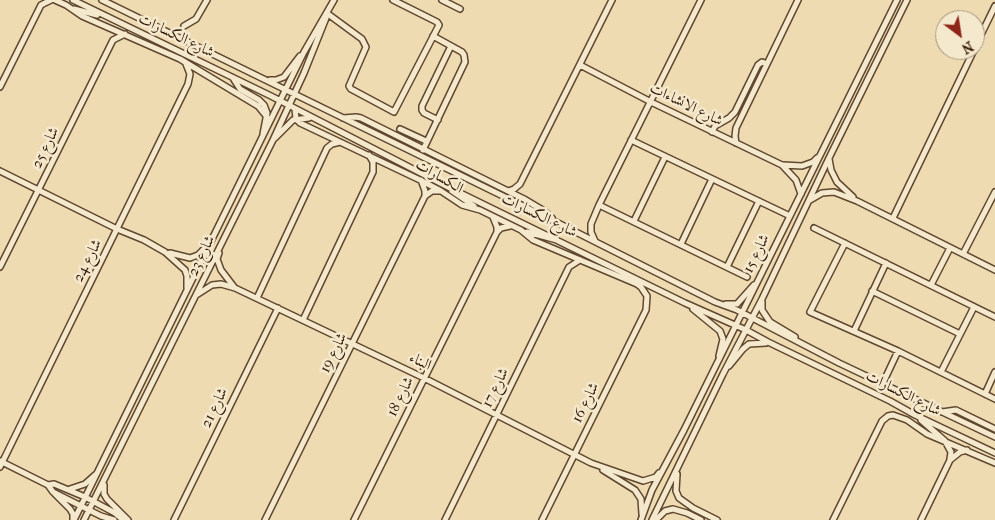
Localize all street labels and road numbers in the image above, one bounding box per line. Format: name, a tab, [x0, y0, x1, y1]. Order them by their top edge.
street label: شارع الكسارات	[135, 10, 217, 62]
street label: شارع الانشاءات	[647, 80, 725, 130]
street label: شارع 25	[28, 125, 64, 171]
street label: الكسارات	[412, 156, 466, 198]
street label: شارع الكسارات	[498, 190, 580, 242]
street label: شارع 15	[740, 232, 774, 276]
street label: شارع 23	[184, 233, 220, 279]
street label: شارع 24	[70, 236, 106, 286]
street label: شارع 19	[317, 330, 351, 376]
street label: البناء	[406, 349, 434, 375]
street label: شارع 17	[479, 365, 513, 411]
street label: شارع الكسارات	[862, 367, 944, 421]
street label: شارع 18	[384, 374, 418, 420]
street label: شارع 16	[569, 380, 603, 426]
street label: شارع 21	[198, 385, 232, 431]

